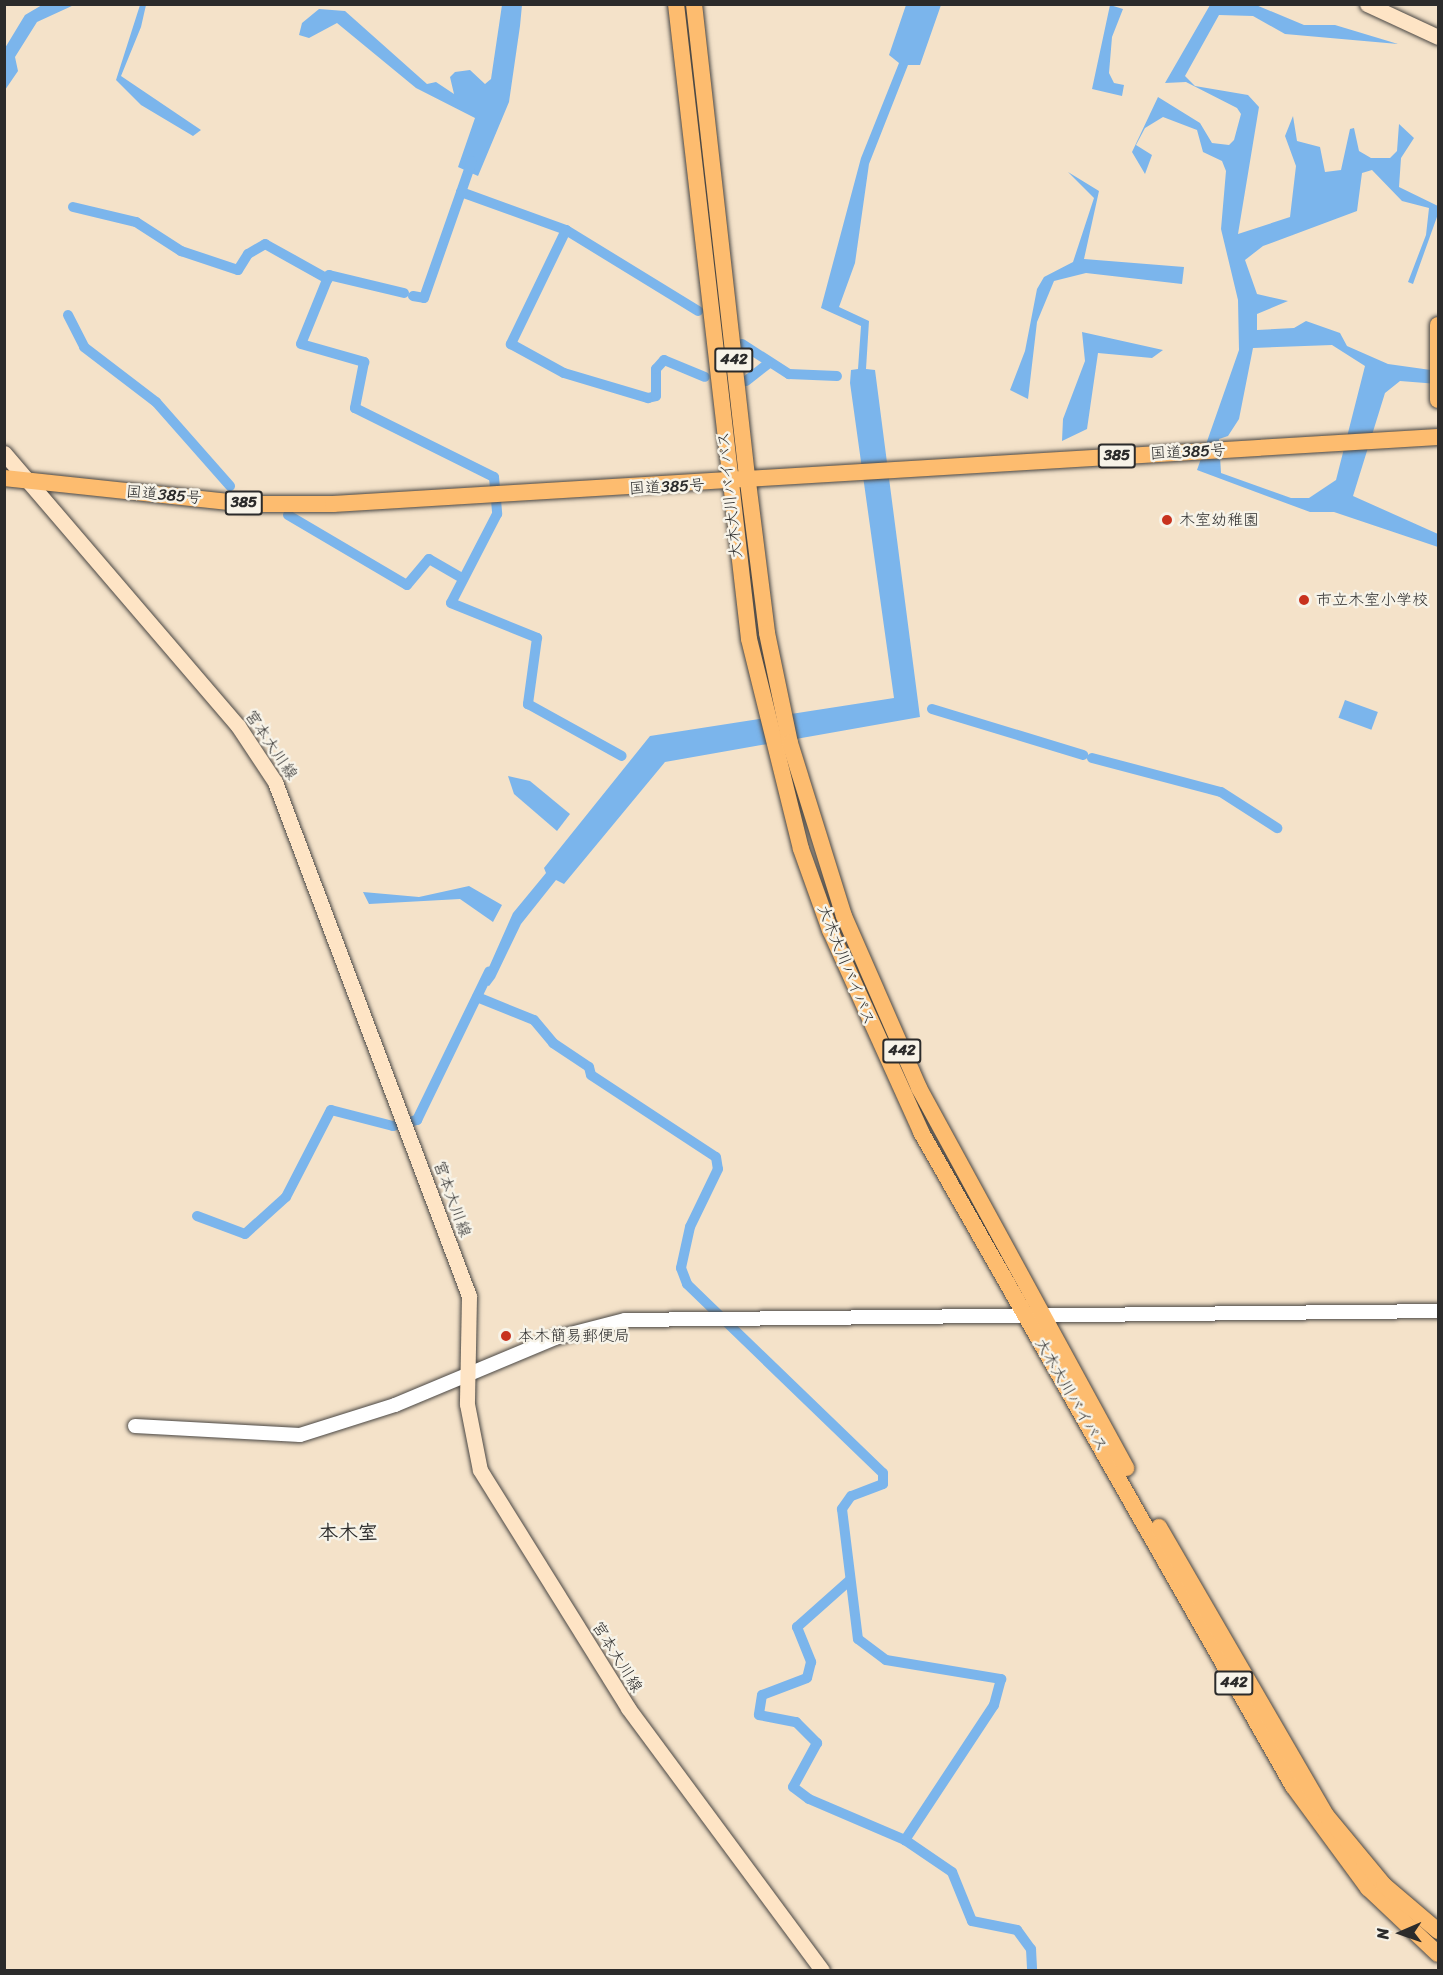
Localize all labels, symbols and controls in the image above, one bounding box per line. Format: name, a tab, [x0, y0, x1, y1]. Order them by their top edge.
road number: 442	[713, 348, 755, 372]
street label: 大木大川バイパス	[714, 430, 746, 560]
street label: 国道385号	[1149, 440, 1227, 464]
road number: 385	[1098, 444, 1136, 468]
street label: 国道385号	[628, 475, 706, 499]
street label: 国道385号	[125, 482, 203, 508]
road number: 385	[224, 491, 264, 515]
place label: 木室幼稚園	[1179, 510, 1259, 530]
marker: 木室幼稚園	[1160, 513, 1174, 527]
place label: 市立木室小学校	[1316, 590, 1428, 610]
marker: 市立木室小学校	[1297, 593, 1311, 607]
street label: 宮本大川線	[241, 706, 301, 784]
street label: 大木大川バイパス	[813, 902, 879, 1028]
road number: 442	[881, 1039, 923, 1063]
street label: 宮本大川線	[429, 1158, 475, 1240]
place label: 本木簡易郵便局	[518, 1326, 630, 1346]
marker: 本木簡易郵便局	[499, 1329, 513, 1343]
street label: 大木大川バイパス	[1031, 1335, 1111, 1455]
district label: 本木室	[318, 1520, 378, 1544]
street label: 宮本大川線	[588, 1618, 646, 1696]
road number: 442	[1213, 1671, 1255, 1695]
north arrow	[1371, 1903, 1431, 1963]
text: N	[1368, 1928, 1397, 1940]

